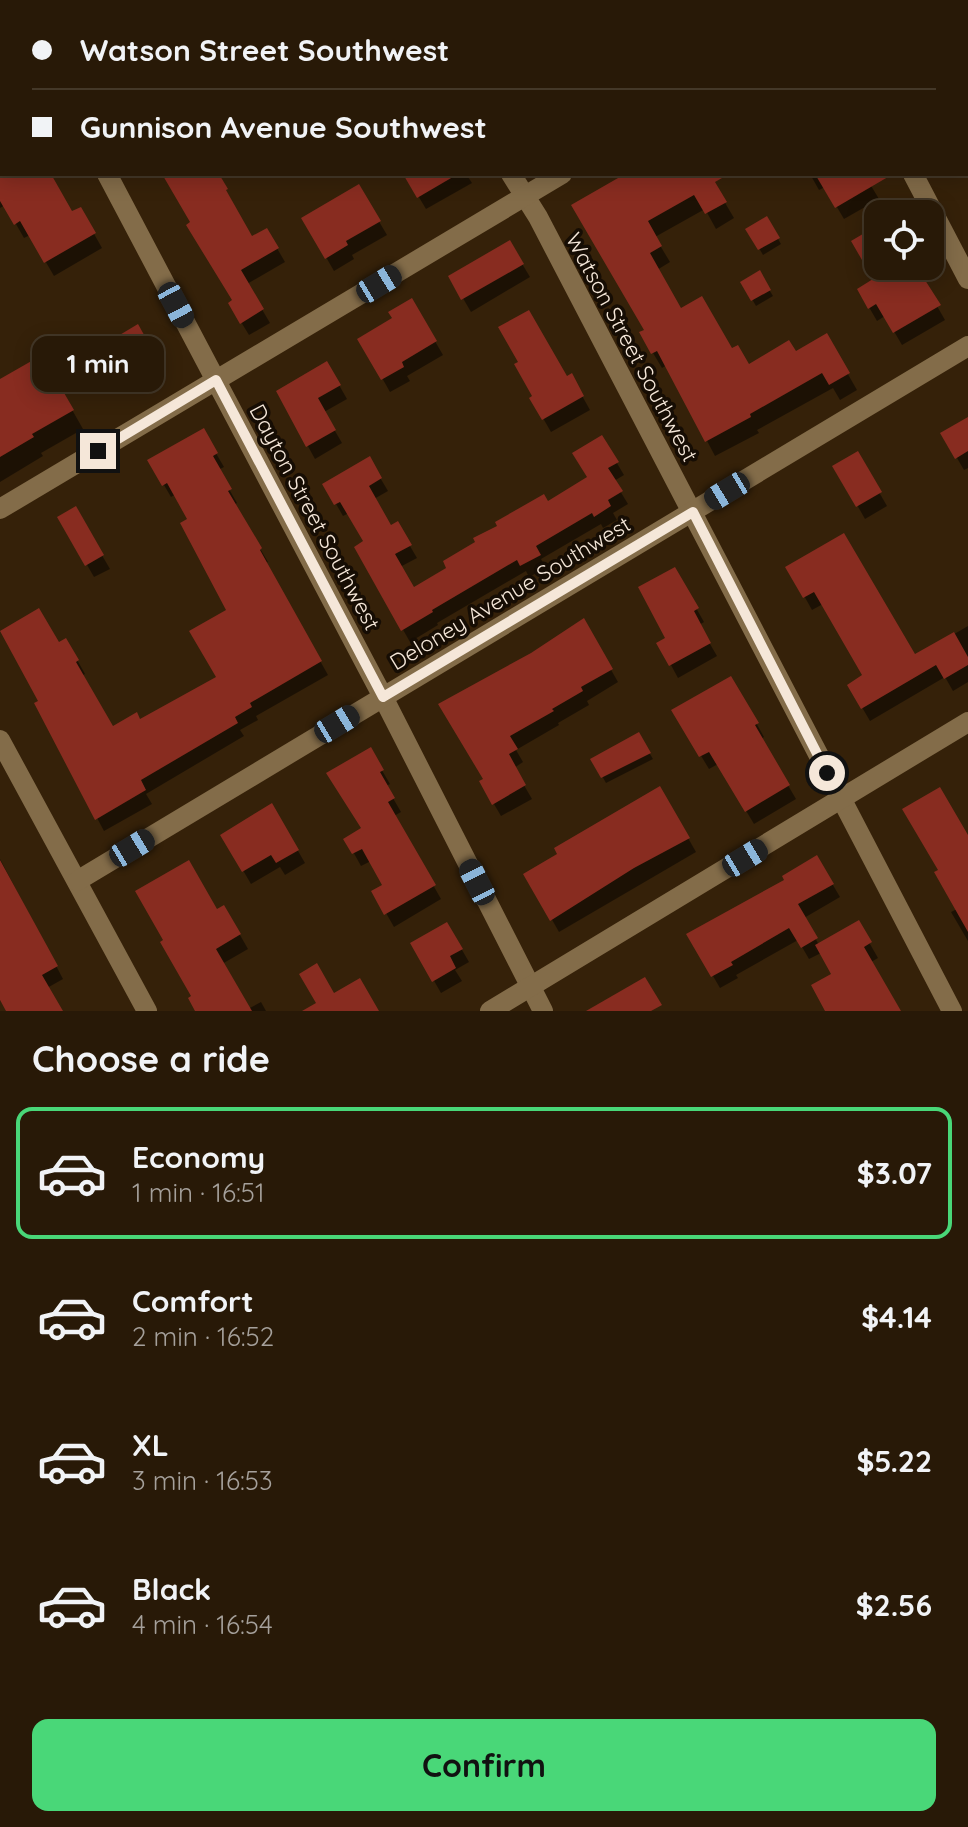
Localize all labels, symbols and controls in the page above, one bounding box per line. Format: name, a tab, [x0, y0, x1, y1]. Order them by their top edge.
text: Watson Street Southwest	[80, 31, 449, 69]
text: Gunnison Avenue Southwest	[80, 108, 487, 146]
map controls	[864, 200, 944, 280]
button: locate	[864, 200, 944, 280]
street label: Watson Street Southwest	[560, 228, 704, 466]
car	[352, 261, 406, 307]
car	[154, 278, 198, 332]
callout: 1 min	[32, 335, 164, 391]
text: 1 min	[67, 347, 130, 380]
street label: Dayton Street Southwest	[243, 399, 387, 635]
route end	[80, 433, 116, 469]
car	[700, 468, 754, 514]
street label: Deloney Avenue Southwest	[384, 510, 636, 676]
car	[310, 701, 364, 747]
route start	[809, 755, 845, 791]
car	[105, 825, 159, 871]
car	[718, 835, 772, 881]
car	[455, 855, 499, 909]
text: Choose a ride	[32, 1036, 270, 1081]
icon: car	[36, 1137, 108, 1209]
text: Economy	[132, 1138, 265, 1176]
text: $3.07	[857, 1154, 932, 1192]
text: 1 min · 16:51	[132, 1176, 265, 1209]
icon: car	[36, 1281, 108, 1353]
text: Comfort	[132, 1282, 253, 1320]
text: $4.14	[861, 1298, 932, 1336]
text: 2 min · 16:52	[132, 1320, 274, 1353]
icon: car	[36, 1425, 108, 1497]
text: XL	[132, 1426, 169, 1464]
text: $5.22	[856, 1442, 932, 1480]
text: 3 min · 16:53	[132, 1464, 273, 1497]
icon: car	[36, 1569, 108, 1641]
text: Black	[132, 1570, 211, 1608]
text: $2.56	[856, 1586, 932, 1624]
text: 4 min · 16:54	[132, 1608, 273, 1641]
button: Confirm	[32, 1719, 936, 1811]

